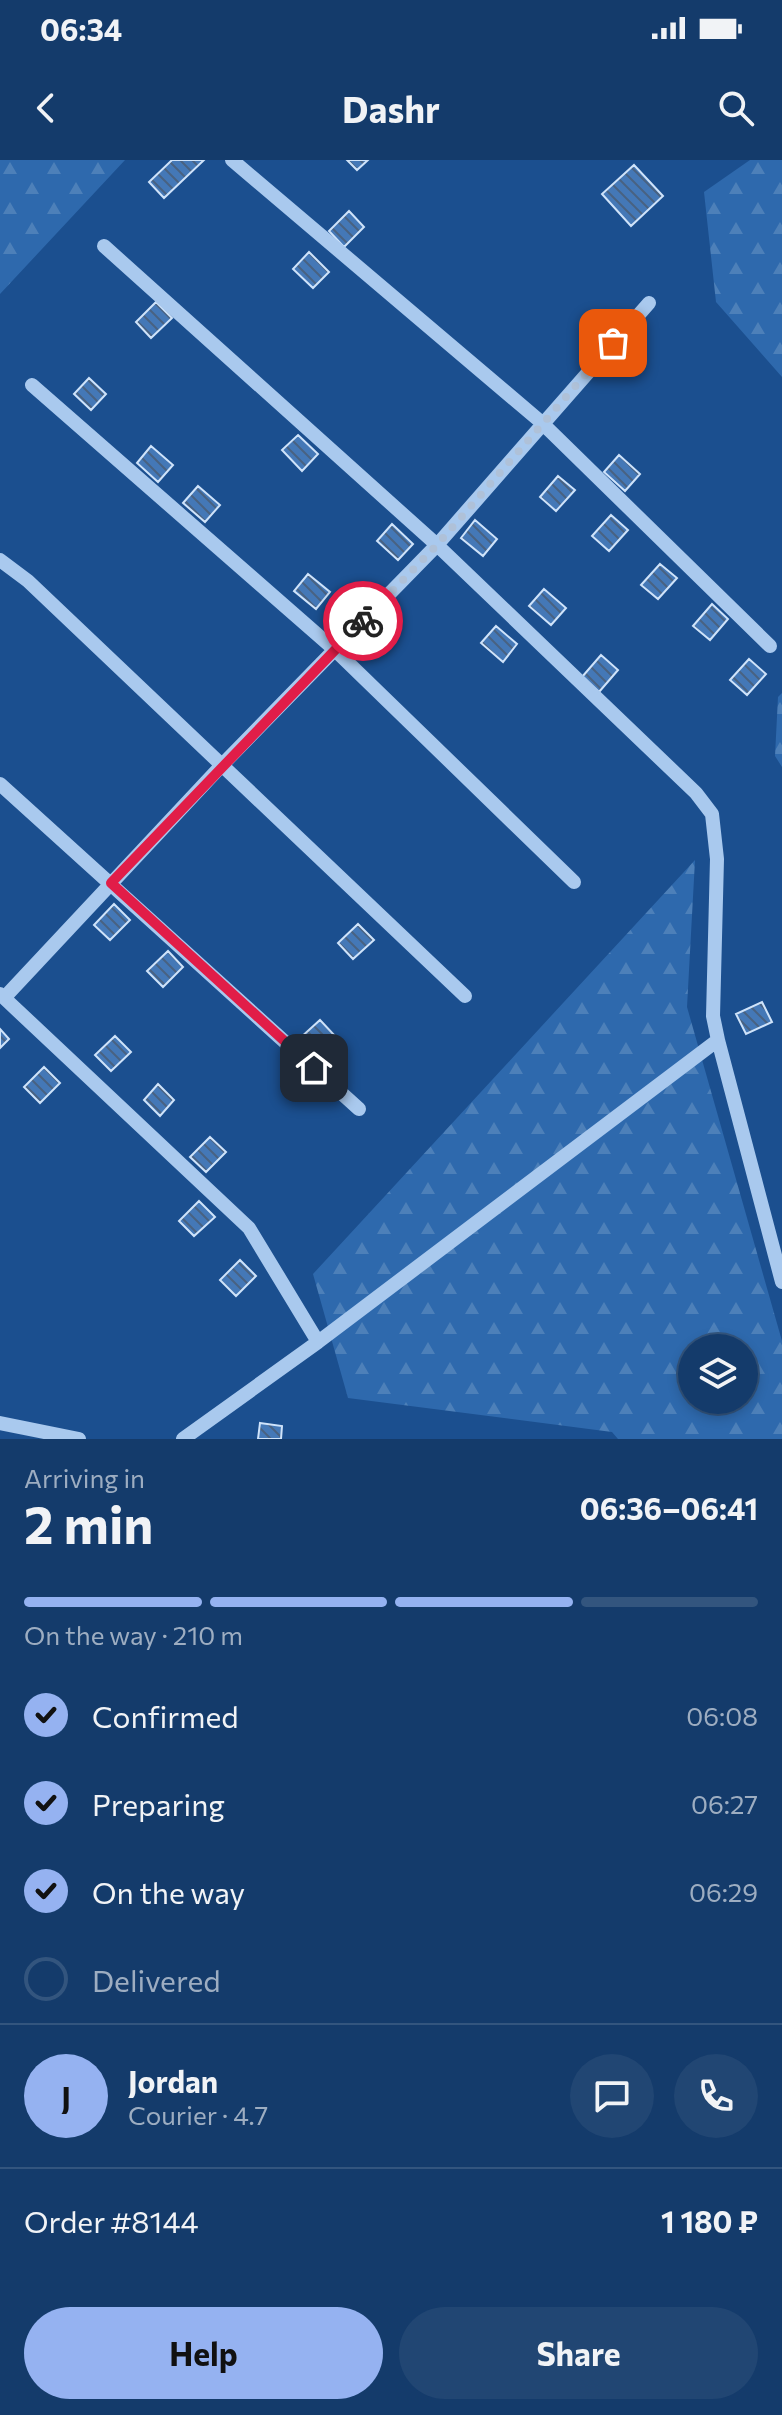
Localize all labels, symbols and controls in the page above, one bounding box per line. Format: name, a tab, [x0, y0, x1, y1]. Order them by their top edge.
text: 06:34	[40, 10, 122, 47]
icon: back	[24, 86, 68, 130]
text: Dashr	[342, 86, 440, 130]
icon: search	[714, 86, 758, 130]
pin	[579, 309, 647, 377]
icon: bag	[591, 321, 635, 365]
courier	[323, 581, 403, 661]
icon: bike	[341, 599, 385, 643]
pin	[280, 1034, 348, 1102]
icon: home	[292, 1046, 336, 1090]
map controls	[678, 1334, 758, 1414]
button: layers	[678, 1334, 758, 1414]
text: Arriving in	[24, 1462, 145, 1493]
text: 06:36–06:41	[580, 1489, 758, 1526]
text: 2 min	[24, 1491, 153, 1555]
text: On the way · 210 m	[24, 1619, 243, 1650]
icon: check	[24, 1693, 68, 1737]
text: Confirmed	[92, 1697, 239, 1734]
text: 06:08	[686, 1700, 758, 1731]
icon: check	[24, 1781, 68, 1825]
text: Preparing	[92, 1785, 225, 1822]
text: 06:27	[691, 1788, 758, 1819]
icon: check	[24, 1869, 68, 1913]
text: On the way	[92, 1873, 245, 1910]
text: 06:29	[689, 1876, 758, 1907]
text: Delivered	[92, 1961, 221, 1998]
button: chat	[570, 2054, 654, 2138]
button: phone	[674, 2054, 758, 2138]
text: Jordan	[128, 2062, 218, 2099]
text: J	[61, 2078, 71, 2115]
text: Courier · 4.7	[128, 2099, 268, 2130]
text: Order #8144	[24, 2202, 198, 2239]
text: 1 180 ₽	[661, 2202, 758, 2239]
button: Help	[24, 2307, 383, 2399]
button: Share	[399, 2307, 758, 2399]

